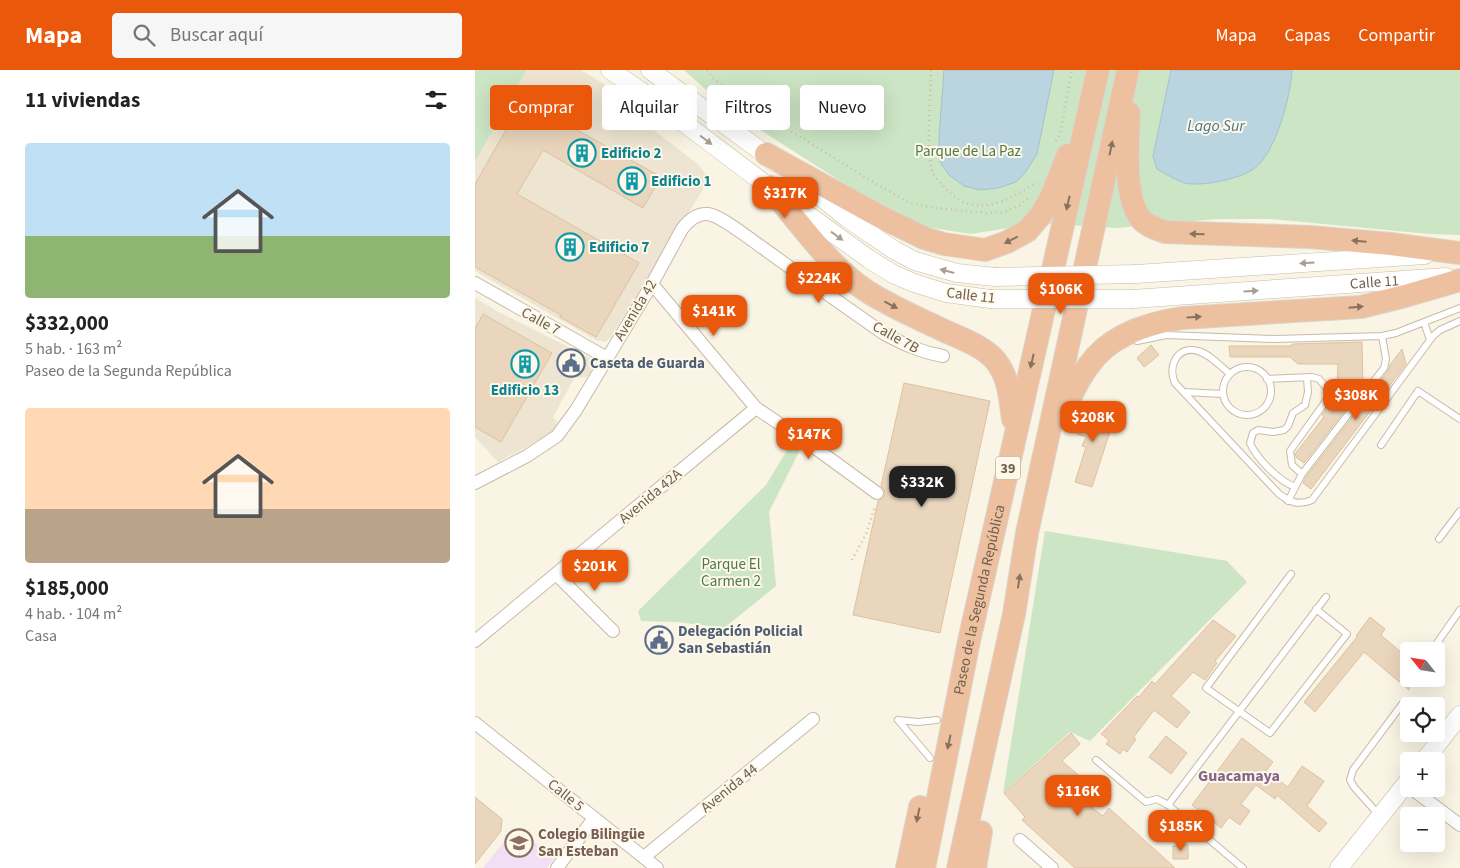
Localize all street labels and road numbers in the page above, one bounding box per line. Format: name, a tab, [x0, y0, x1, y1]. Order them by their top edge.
street label: Calle 11	[1349, 270, 1400, 295]
street label: Avenida 42	[609, 276, 662, 345]
street label: Calle 11	[945, 282, 997, 309]
street label: Calle 7	[517, 302, 564, 341]
street label: Calle 7B	[869, 316, 923, 359]
road number: 39	[995, 456, 1021, 479]
street label: Avenida 42A	[614, 463, 687, 529]
street label: Paseo de la Segunda República	[949, 503, 1011, 697]
street label: Avenida 44	[696, 758, 763, 818]
street label: Calle 5	[543, 774, 588, 817]

